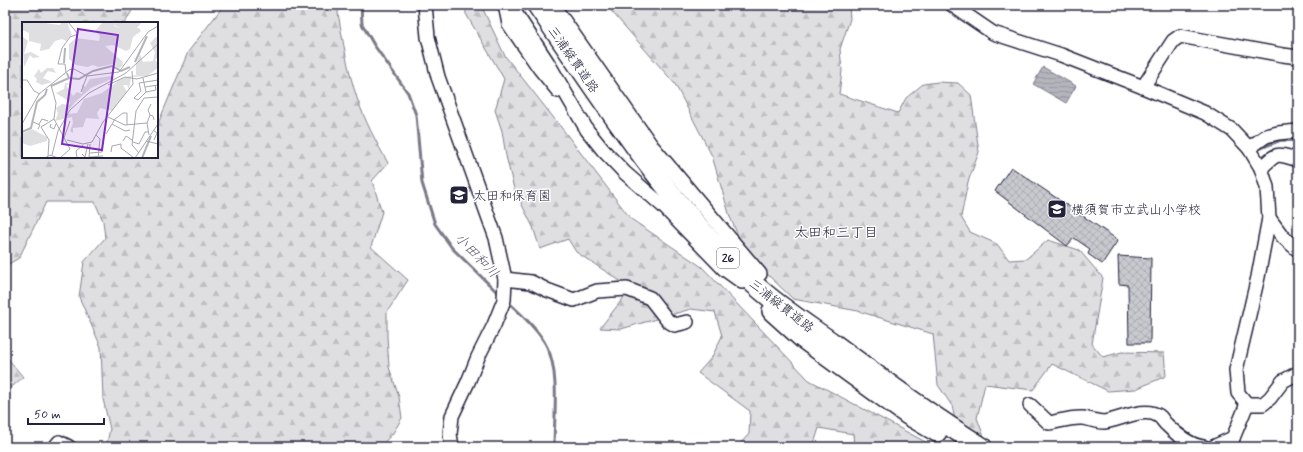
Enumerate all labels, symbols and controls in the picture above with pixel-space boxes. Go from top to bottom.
inset map [22,22,158,158]
street label: 三浦縦貫道路 [543,23,602,97]
school or university icon: 太田和保育園 [448,184,470,206]
place label: 太田和保育園 [473,188,551,205]
school or university icon: 横須賀市立武山小学校 [1046,198,1068,220]
place label: 横須賀市立武山小学校 [1071,202,1201,219]
district label: 太田和三丁目 [794,224,878,242]
water label: 小田和川 [450,229,502,282]
road number: 26 [717,248,739,268]
street label: 三浦縦貫道路 [745,275,817,337]
scale bar [28,400,104,426]
text: 50 m [34,407,61,423]

